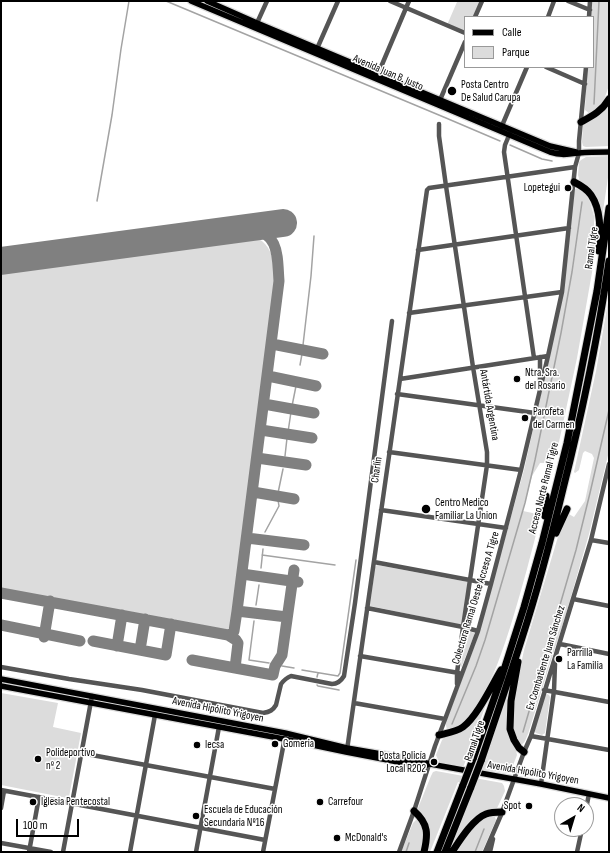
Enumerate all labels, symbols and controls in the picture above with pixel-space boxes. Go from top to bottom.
legend [464,16,594,68]
text: Calle [502,25,522,40]
text: Parque [502,45,530,60]
street label: Avenida Juan B. Justo [351,52,425,94]
place label: Posta Centro De Salud Carupa [461,78,520,104]
marker: Posta Centro De Salud Carupa [446,85,458,97]
place label: Lopetegui [524,181,560,195]
marker: Lopetegui [563,183,573,193]
street label: Ramal Tigre [583,226,601,270]
place label: Ntra. Sra. del Rosario [525,366,565,392]
street label: Antártida Argentina [476,368,502,442]
marker: Ntra. Sra. del Rosario [512,374,522,384]
place label: Parofeta del Carmen [533,405,575,431]
marker: Parofeta del Carmen [520,413,530,423]
street label: Acceso Norte Ramal Tigre [526,441,562,535]
street label: Charlín [369,456,385,484]
place label: Centro Medico Familiar La Union [435,496,497,522]
marker: Centro Medico Familiar La Union [420,503,432,515]
street label: Colectora Ramal Oeste Acceso A Tigre [450,530,502,666]
street label: Ex Combatiente Juan Sánchez [524,604,568,712]
place label: Parrilla La Familia [567,646,603,672]
marker: Parrilla La Familia [554,654,564,664]
street label: Avenida Hipólito Yrigoyen [171,695,265,725]
street label: Ramal Tigre [462,719,488,763]
place label: Gomeria [283,737,314,751]
place label: Iecsa [205,738,224,752]
marker: Gomeria [270,739,280,749]
marker: Iecsa [192,740,202,750]
place label: Polideportivo nº 2 [46,746,95,772]
place label: Posta Policía Local R202 [379,749,426,775]
marker: Polideportivo nº 2 [33,754,43,764]
marker: Posta Policía Local R202 [429,757,439,767]
street label: Avenida Hipólito Yrigoyen [486,758,580,788]
place label: Iglesia Pentecostal [41,795,110,809]
place label: Carrefour [328,795,363,809]
marker: Iglesia Pentecostal [28,797,38,807]
marker: Carrefour [315,797,325,807]
north arrow [554,797,594,837]
place label: Spot [504,799,521,813]
marker: Spot [524,801,534,811]
text: N [575,801,587,815]
place label: Escuela de Educación Secundaria Nº16 [204,803,283,829]
scale bar [18,811,81,837]
marker: Escuela de Educación Secundaria Nº16 [191,811,201,821]
text: 100 m [23,818,48,833]
place label: McDonald's [345,831,387,845]
marker: McDonald's [332,833,342,843]

